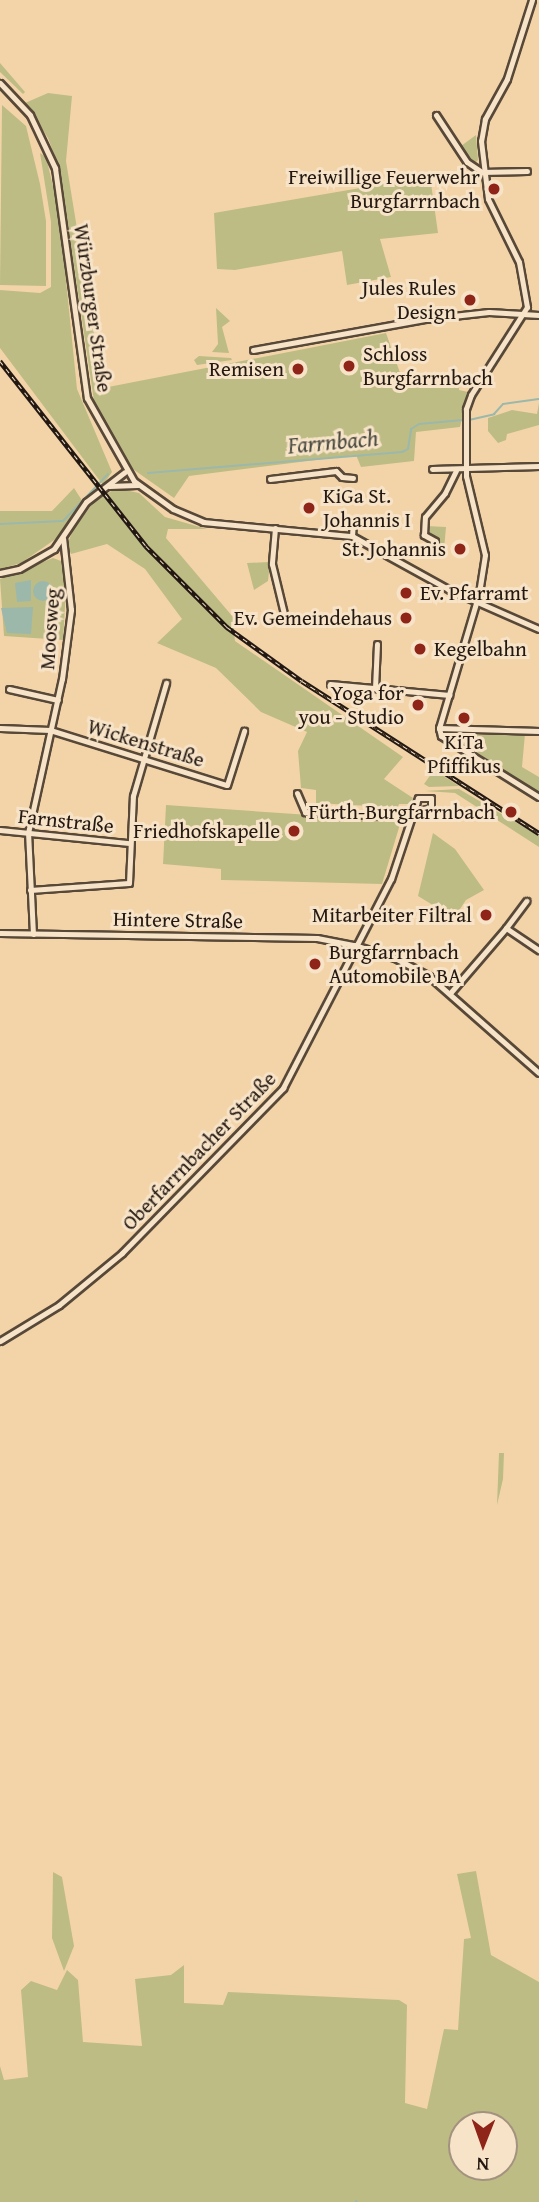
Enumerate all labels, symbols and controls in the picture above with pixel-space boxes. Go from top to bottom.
place label: Freiwillige Feuerwehr Burgfarrnbach [288,164,480,214]
marker: Freiwillige Feuerwehr Burgfarrnbach [486,181,502,197]
street label: Würzburger Straße [69,222,117,394]
place label: Jules Rules Design [362,275,456,325]
marker: Jules Rules Design [462,292,478,308]
place label: Schloss Burgfarrnbach [363,341,493,391]
place label: Remisen [209,356,284,382]
marker: Schloss Burgfarrnbach [341,358,357,374]
marker: Remisen [290,361,306,377]
water label: Farrnbach [287,424,379,460]
place label: KiGa St. Johannis I [323,483,411,533]
marker: KiGa St. Johannis I [301,500,317,516]
place label: St. Johannis [342,536,446,562]
marker: St. Johannis [452,541,468,557]
place label: Ev. Pfarramt [420,580,528,606]
marker: Ev. Pfarramt [398,585,414,601]
street label: Moosweg [35,587,65,671]
place label: Ev. Gemeindehaus [234,605,392,631]
marker: Ev. Gemeindehaus [398,610,414,626]
place label: Kegelbahn [434,636,527,662]
marker: Kegelbahn [412,641,428,657]
place label: Yoga for you - Studio [299,680,404,730]
marker: Yoga for you - Studio [410,697,426,713]
marker: KiTa Pfiffikus [456,710,472,726]
street label: Wickenstraße [84,713,208,773]
place label: KiTa Pfiffikus [427,729,501,779]
place label: Fürth-Burgfarrnbach [309,799,495,825]
marker: Fürth-Burgfarrnbach [501,802,521,822]
street label: Farnstraße [17,803,115,839]
place label: Friedhofskapelle [133,818,280,844]
marker: Friedhofskapelle [286,823,302,839]
place label: Mitarbeiter Filtral [312,902,472,928]
street label: Hintere Straße [113,906,243,934]
marker: Mitarbeiter Filtral [478,907,494,923]
place label: Burgfarrnbach Automobile BA [329,939,461,989]
marker: Burgfarrnbach Automobile BA [307,956,323,972]
street label: Oberfarrnbacher Straße [117,1066,281,1236]
north arrow [448,2111,518,2181]
text: N [476,2151,489,2179]

